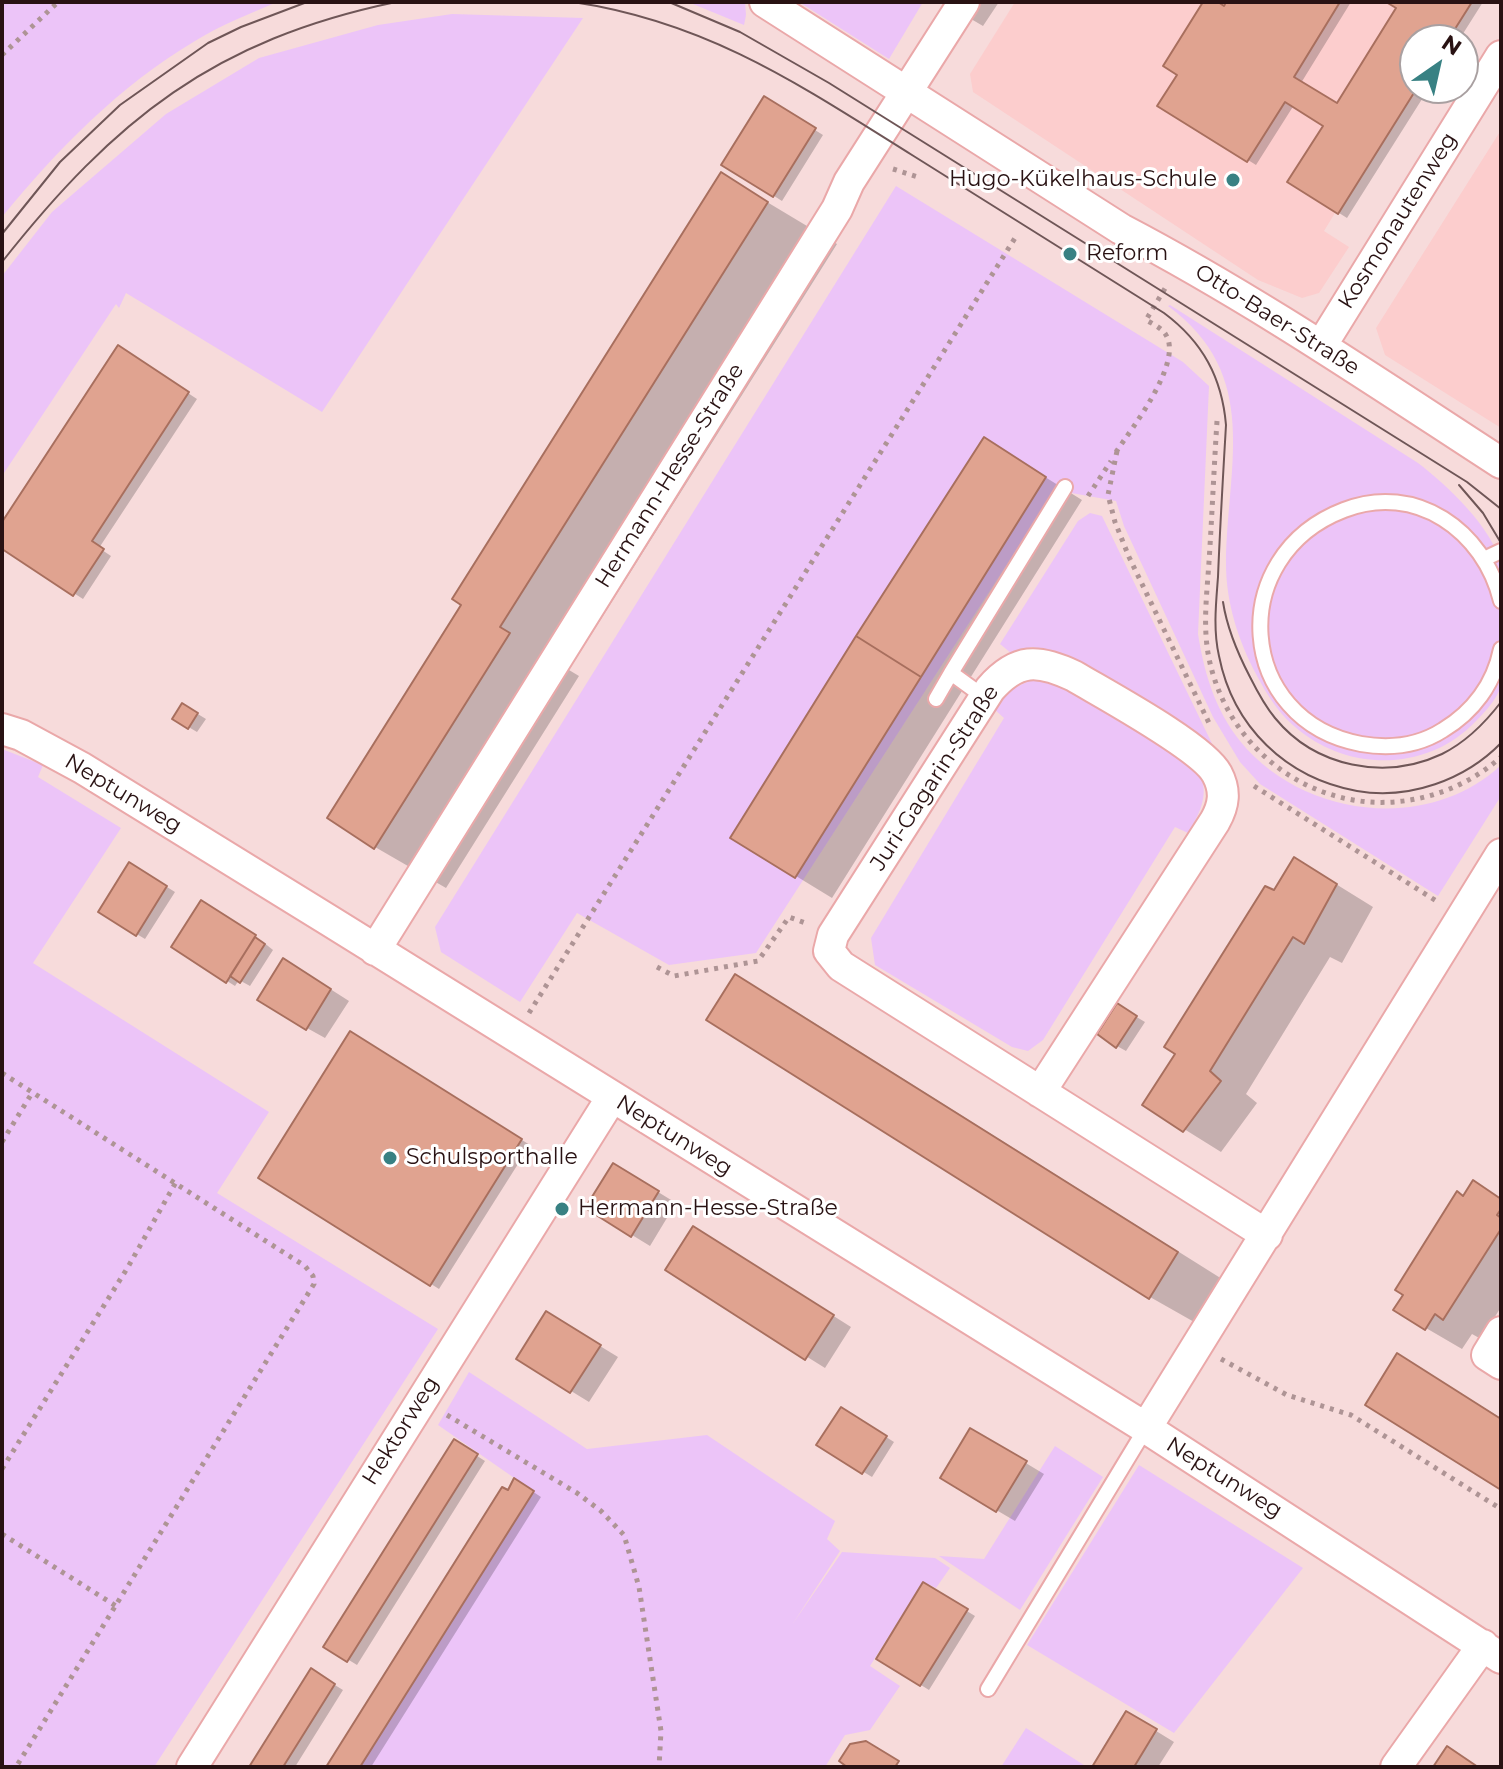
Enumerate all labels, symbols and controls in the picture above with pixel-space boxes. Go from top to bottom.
north arrow [1399,24,1479,104]
text: N [1437,29,1467,62]
street label: Kosmonautenweg [1333,128,1463,314]
place label: Hugo-Kükelhaus-Schule [949,167,1217,193]
marker: Hugo-Kükelhaus-Schule [1224,171,1242,189]
place label: Reform [1086,241,1168,267]
marker: Reform [1061,245,1079,263]
street label: Otto-Baer-Straße [1190,259,1364,381]
street label: Hermann-Hesse-Straße [590,359,750,593]
street label: Juri-Gagarin-Straße [865,680,1005,876]
street label: Neptunweg [60,749,186,839]
street label: Neptunweg [611,1090,737,1182]
place label: Schulsporthalle [406,1145,578,1171]
marker: Schulsporthalle [381,1149,399,1167]
place label: Hermann-Hesse-Straße [578,1196,838,1222]
marker: Hermann-Hesse-Straße [553,1200,571,1218]
street label: Hektorweg [357,1372,445,1490]
street label: Neptunweg [1161,1432,1287,1524]

